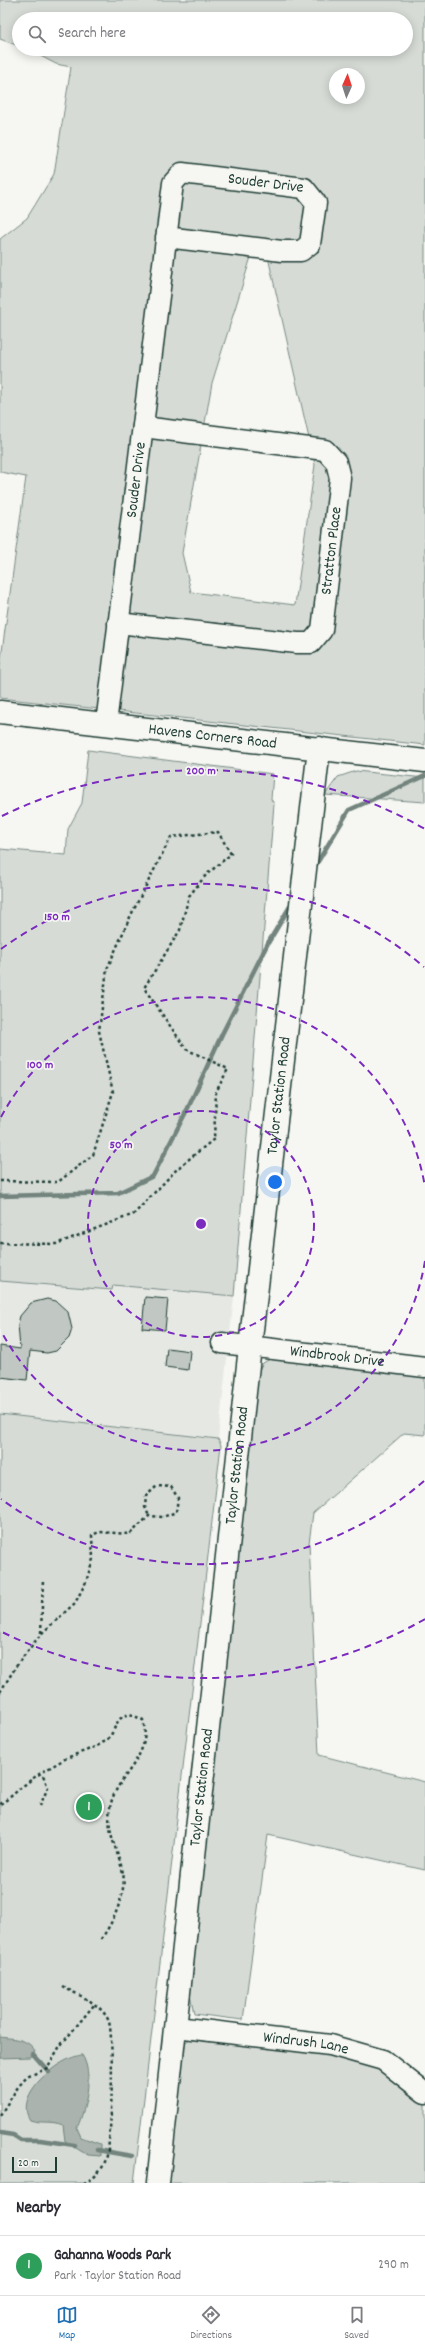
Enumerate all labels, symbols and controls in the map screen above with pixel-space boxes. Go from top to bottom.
search box [12,12,413,56]
icon: search [26,23,48,45]
text: Search here [58,23,126,45]
north arrow [329,68,365,104]
street label: Souder Drive [227,167,305,199]
street label: Souder Drive [120,441,152,519]
street label: Stratton Place [315,505,348,596]
street label: Havens Corners Road [147,718,278,755]
text: 200 m [186,763,216,780]
text: 150 m [44,909,70,926]
street label: Taylor Station Road [261,1036,297,1156]
text: 100 m [27,1057,53,1074]
text: 50 m [109,1137,133,1154]
your location [265,1172,285,1192]
centre of rings [194,1217,208,1231]
street label: Windbrook Drive [289,1340,386,1374]
street label: Taylor Station Road [219,1405,255,1525]
street label: Taylor Station Road [184,1727,219,1848]
pin: 1 [76,1792,102,1822]
street label: Windrush Lane [262,2026,351,2061]
scale bar [12,2155,57,2174]
text: 20 m [18,2156,39,2172]
text: Nearby [16,2197,60,2221]
text: Gahanna Woods Park [54,2245,171,2267]
text: 1 [28,2256,30,2275]
text: 290 m [378,2256,409,2275]
text: Park · Taylor Station Road [54,2267,181,2286]
tab: Map [56,2304,78,2344]
tab: Directions [190,2304,232,2344]
tab: Saved [344,2304,369,2344]

